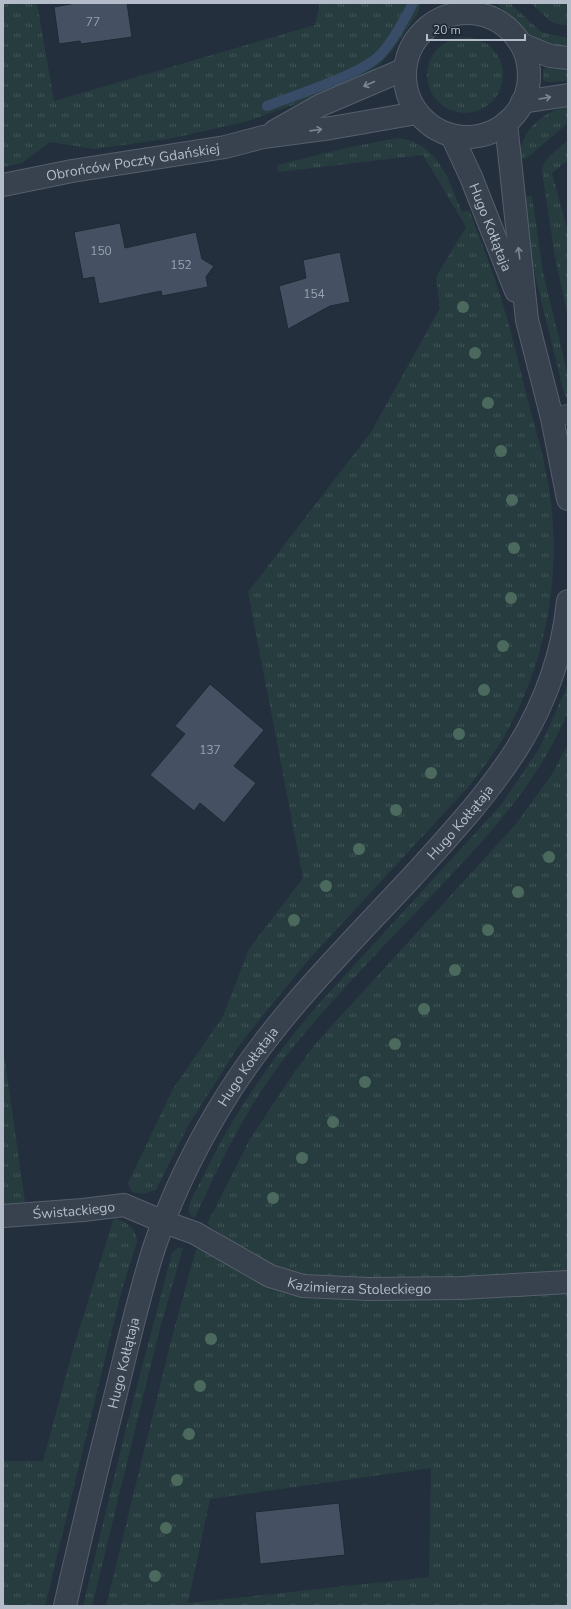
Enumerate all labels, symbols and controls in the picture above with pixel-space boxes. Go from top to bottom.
house number: 77 [86,14,100,30]
scale bar [427,16,525,42]
text: 20 m [433,22,461,38]
one-way arrow [364,81,376,89]
one-way arrow [538,94,551,102]
one-way arrow [309,126,322,134]
street label: Obrońców Poczty Gdańskiej [45,139,221,186]
street label: Hugo Kołłątaja [464,180,516,274]
house number: 150 [90,243,112,259]
one-way arrow [516,247,523,260]
house number: 152 [170,257,192,273]
house number: 154 [303,286,325,302]
house number: 137 [199,742,221,758]
street label: Hugo Kołłątaja [423,781,498,864]
street label: Hugo Kołłątaja [214,1023,283,1110]
street label: Świstackiego [32,1197,116,1224]
street label: Kazimierza Stoleckiego [285,1273,431,1299]
street label: Hugo Kołłątaja [103,1315,144,1411]

